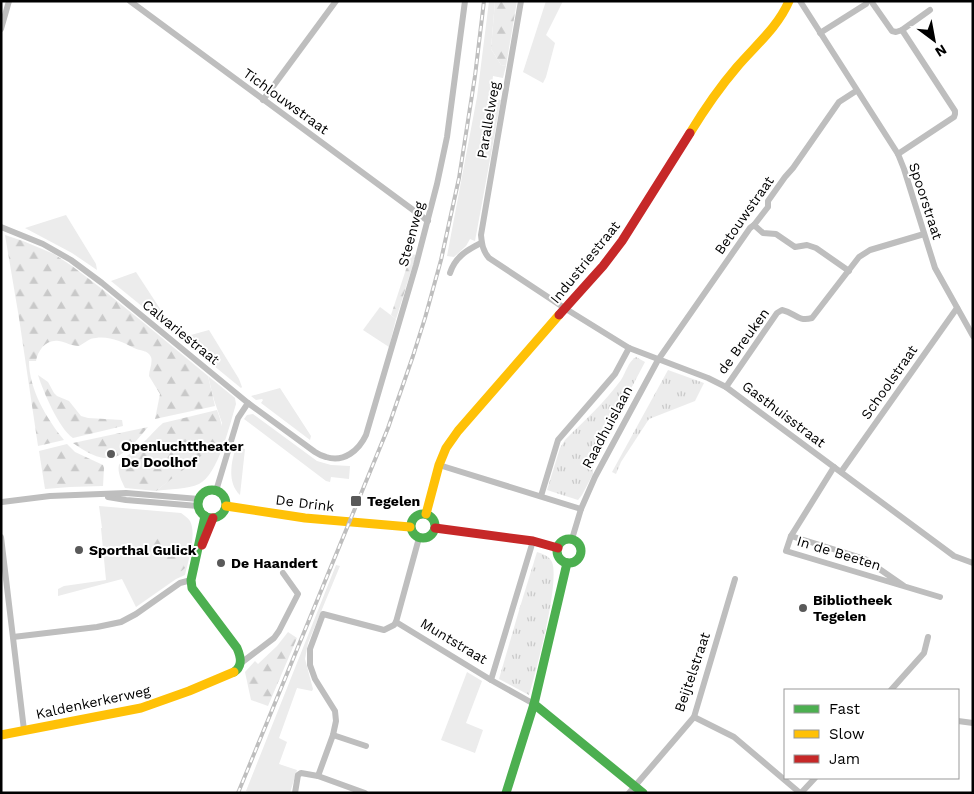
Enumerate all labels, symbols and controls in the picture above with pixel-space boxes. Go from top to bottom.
north arrow [909,15,959,65]
text: N [932,41,950,61]
street label: Tichlouwstraat [240,65,332,137]
street label: Parallelweg [473,80,503,160]
street label: Spoorstraat [906,160,946,242]
street label: Betouwstraat [711,173,777,257]
street label: Steenweg [395,199,427,268]
street label: Industriestraat [547,218,623,306]
street label: Calvariestraat [139,296,223,368]
street label: de Breuken [714,305,772,377]
street label: Schoolstraat [858,342,921,422]
street label: Gasthuisstraat [739,378,829,451]
street label: Raadhuislaan [579,383,635,471]
place label: Openluchttheater De Doolhof [121,438,243,470]
marker: Openluchttheater De Doolhof [105,448,117,460]
street label: De Drink [275,491,335,515]
place label: Tegelen [367,493,420,509]
marker: Tegelen [349,494,363,508]
street label: In de Beeten [795,533,883,573]
place label: Sporthal Gulick [89,542,197,558]
marker: Sporthal Gulick [73,544,85,556]
place label: De Haandert [231,555,318,571]
marker: De Haandert [215,557,227,569]
place label: Bibliotheek Tegelen [813,592,893,624]
marker: Bibliotheek Tegelen [797,602,809,614]
street label: Muntstraat [418,615,490,667]
street label: Beijtelstraat [671,630,713,714]
street label: Kaldenkerkerweg [34,682,152,722]
legend [784,689,959,779]
text: Fast [829,700,861,718]
text: Slow [829,725,865,743]
text: Jam [829,750,860,768]

